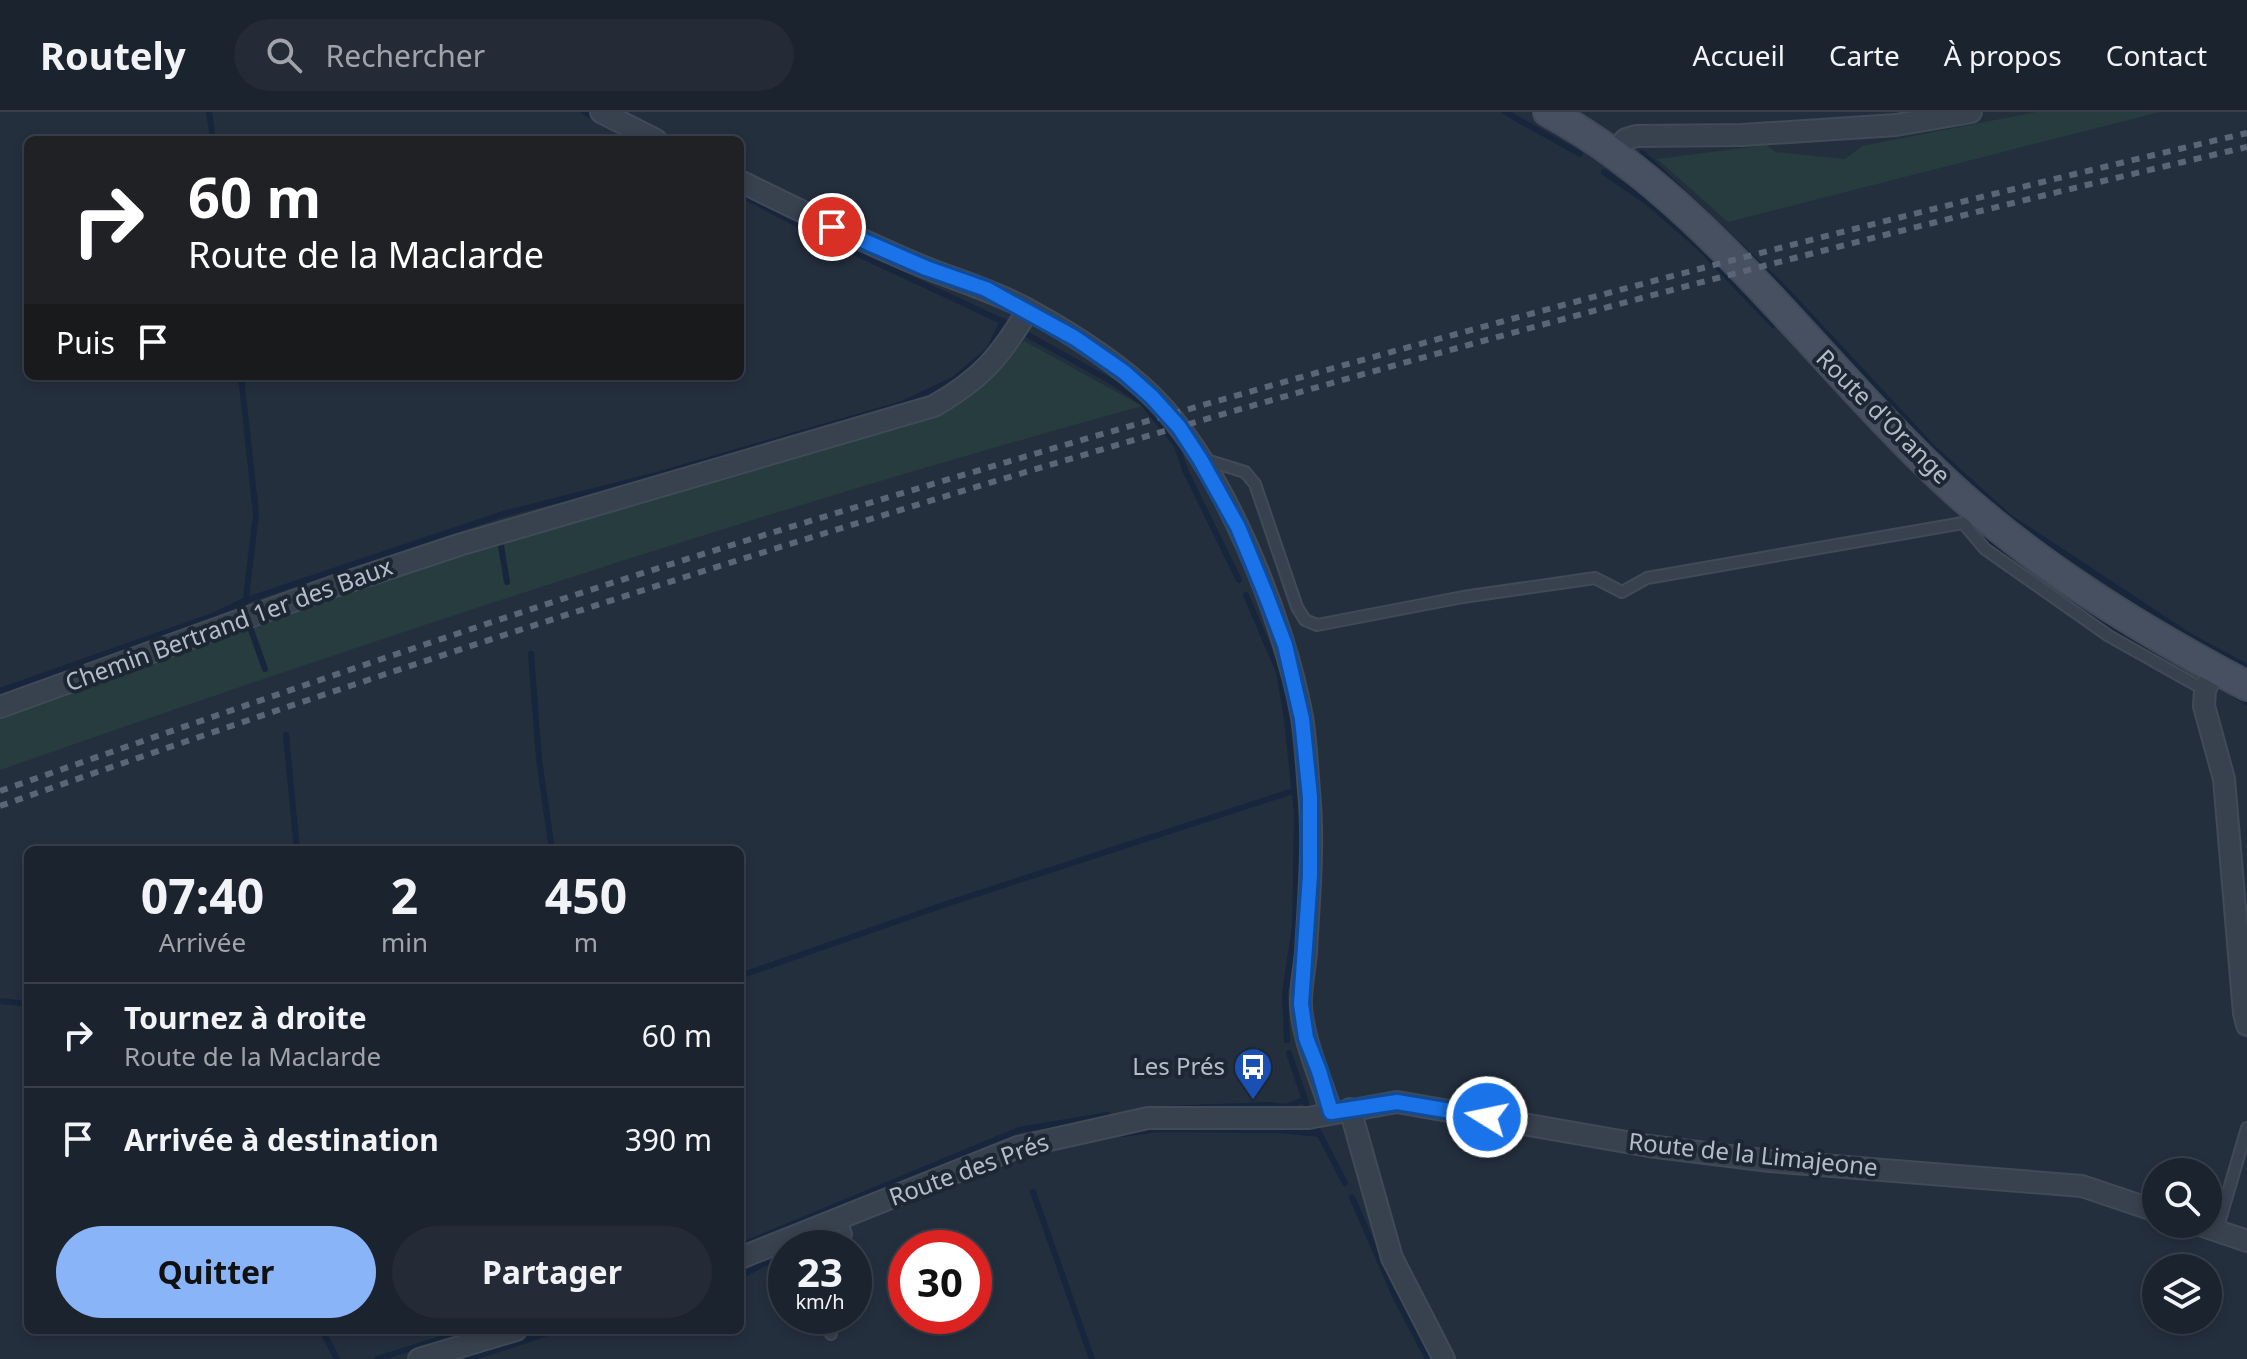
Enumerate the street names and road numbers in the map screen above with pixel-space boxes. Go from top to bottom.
street label: Route d'Orange [1810,341,1959,490]
street label: Chemin Bertrand 1er des Baux [60,549,397,698]
street label: Route des Prés [884,1124,1053,1213]
street label: Route de la Limajeone [1627,1124,1879,1183]

